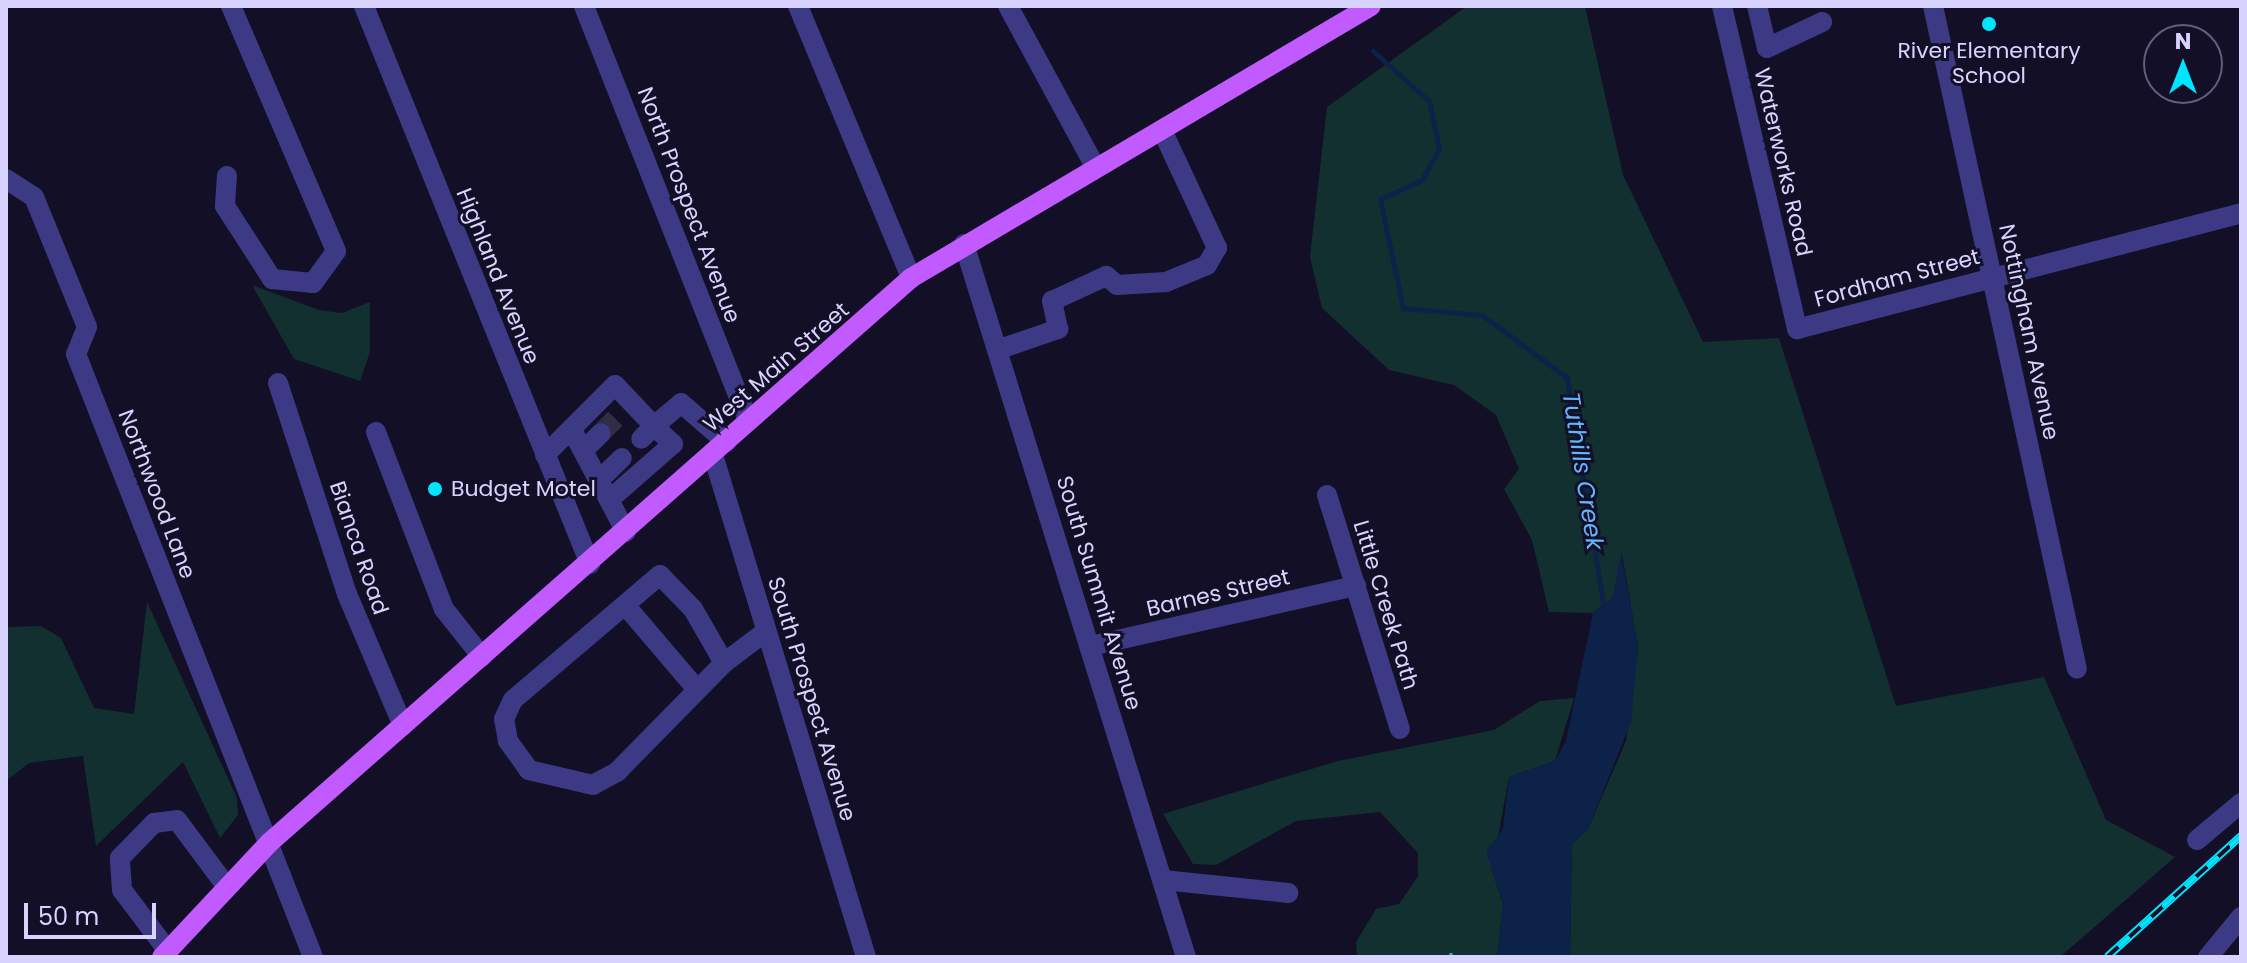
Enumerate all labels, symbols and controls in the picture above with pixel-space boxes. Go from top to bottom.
marker: River Elementary School [1980,15,1998,33]
north arrow [2143,24,2223,104]
text: N [2175,26,2191,57]
place label: River Elementary School [1897,37,2081,88]
street label: Waterworks Road [1748,65,1818,259]
street label: North Prospect Avenue [632,83,746,327]
street label: Highland Avenue [451,184,545,368]
street label: Nottingham Avenue [1993,222,2065,442]
street label: Fordham Street [1811,243,1983,313]
street label: West Main Street [698,297,854,437]
water label: Tuthills Creek [1556,390,1610,552]
street label: Northwood Lane [113,406,201,582]
street label: South Summit Avenue [1051,473,1147,713]
place label: Budget Motel [451,476,596,502]
street label: Bianca Road [324,478,394,618]
marker: Budget Motel [426,480,444,498]
street label: Little Creek Path [1348,517,1424,693]
street label: Barnes Street [1144,564,1292,622]
street label: South Prospect Avenue [762,574,862,824]
scale bar [28,887,160,937]
text: 50 m [38,900,99,933]

